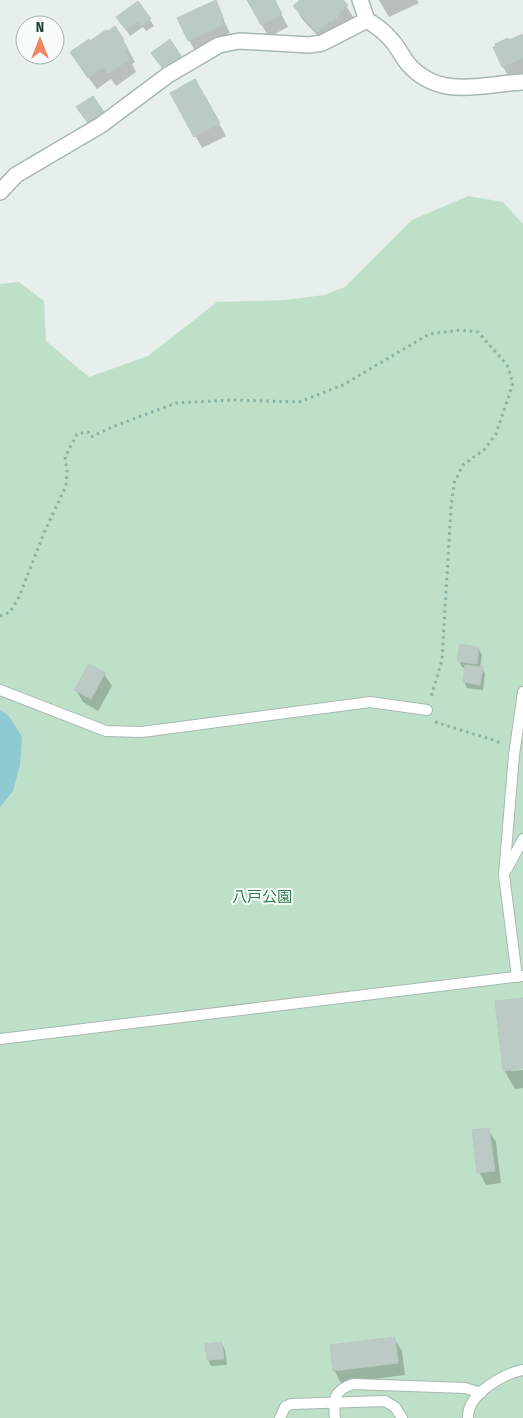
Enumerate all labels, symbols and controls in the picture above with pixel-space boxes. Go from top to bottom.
north arrow [15,15,65,65]
text: N [36,19,44,36]
park label: 八戸公園 [232,888,292,906]

